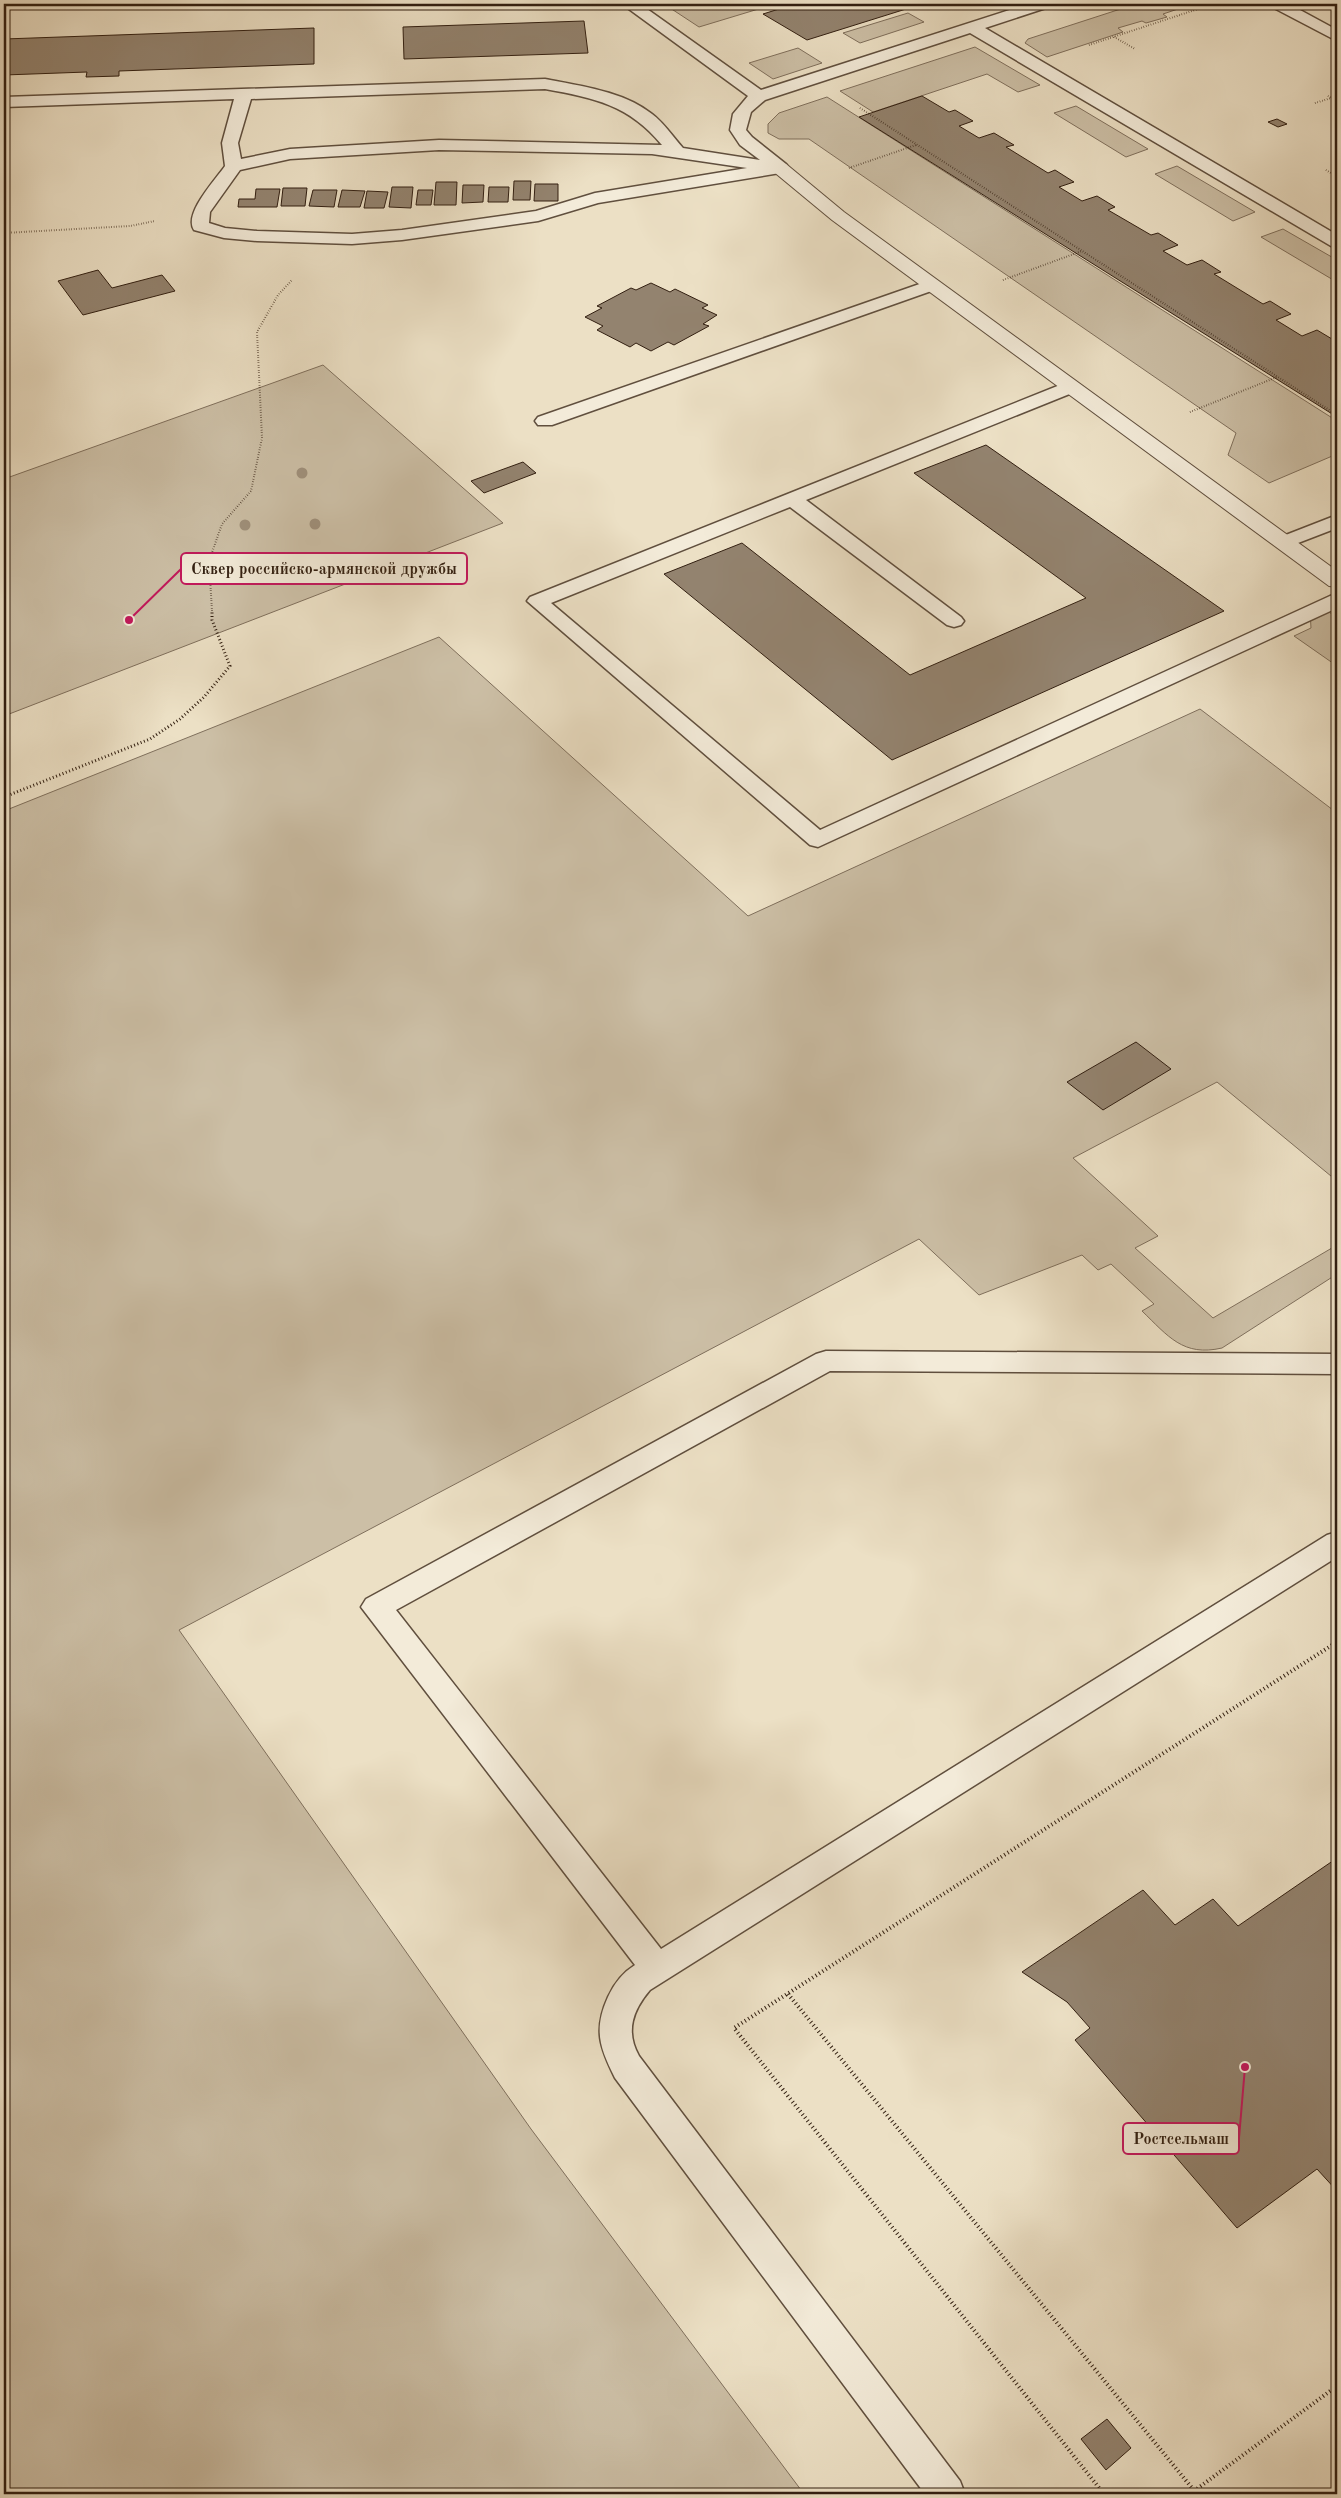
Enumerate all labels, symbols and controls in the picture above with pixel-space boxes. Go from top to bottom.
callout: Сквер российско-армянской дружбы [181,553,467,584]
text: Сквер российско-армянской дружбы [191,562,457,578]
callout: Ростсельмаш [1123,2123,1239,2154]
text: Ростсельмаш [1133,2132,1229,2148]

